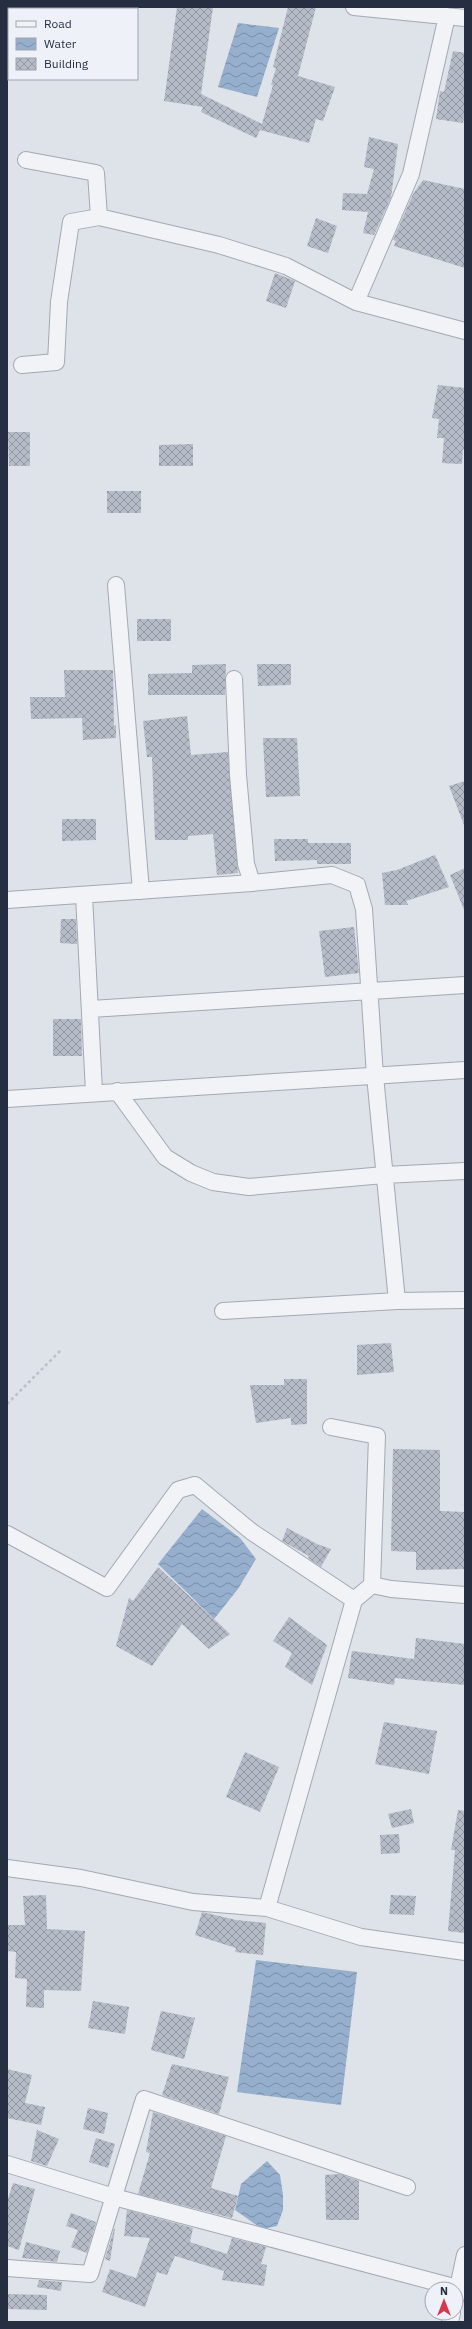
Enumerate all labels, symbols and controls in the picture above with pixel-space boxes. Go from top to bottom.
legend [8,8,138,80]
text: Road [44,16,72,31]
text: Water [44,36,77,51]
text: Building [44,56,89,71]
north arrow [424,2281,464,2321]
text: N [440,2284,448,2298]

